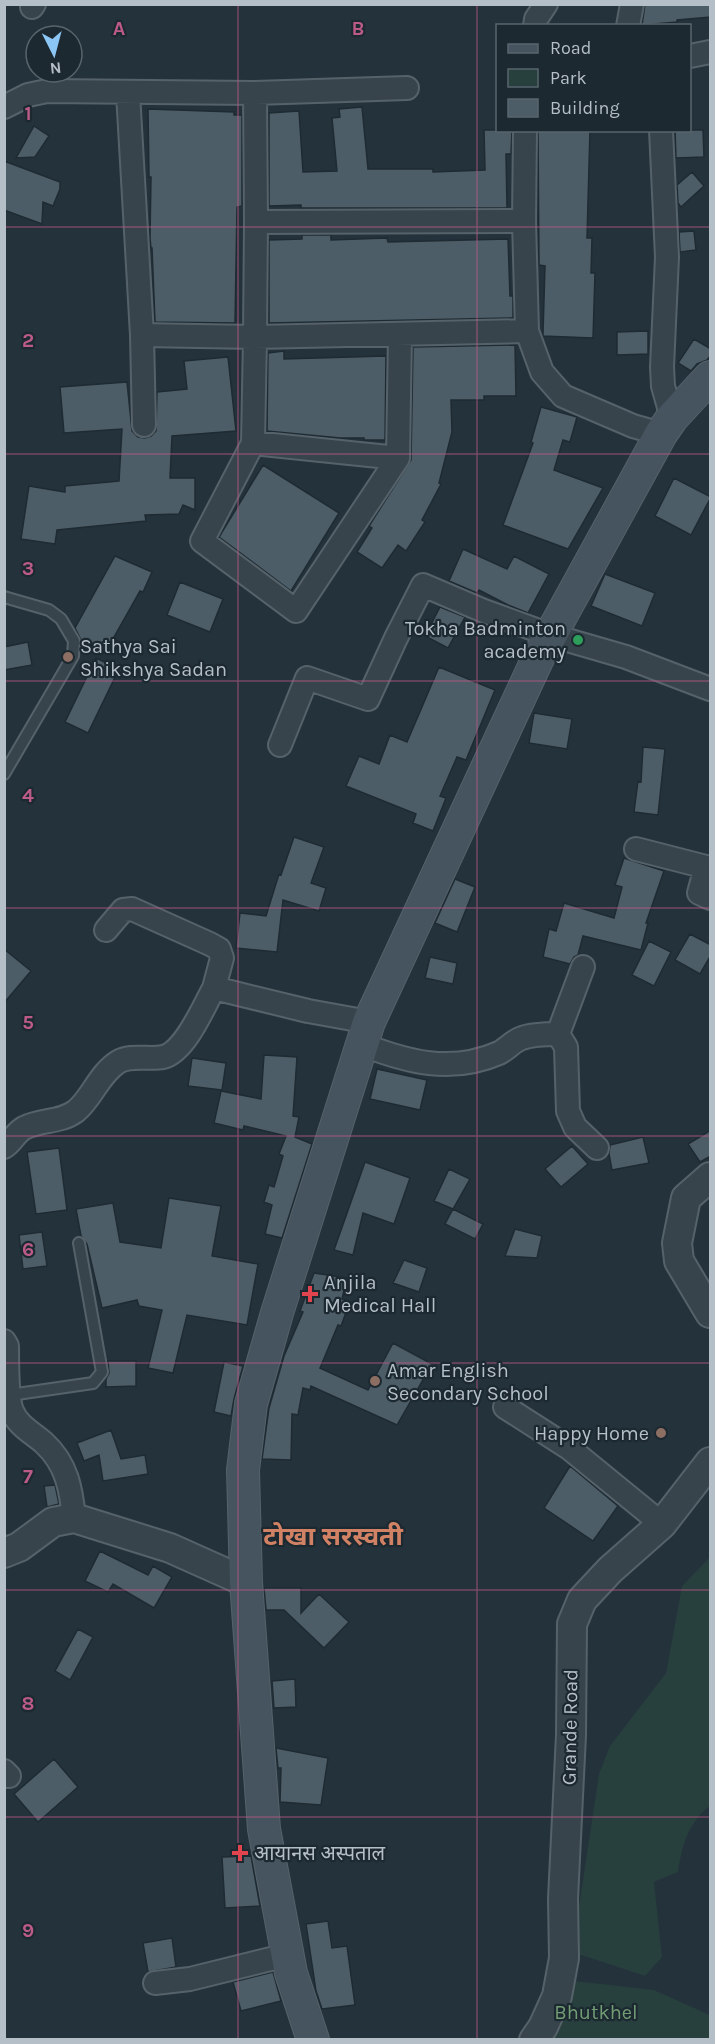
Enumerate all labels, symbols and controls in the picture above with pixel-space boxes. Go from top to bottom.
text: A [113,17,126,40]
text: B [352,17,364,40]
north arrow [24,24,84,84]
legend [496,24,691,132]
text: Road [550,37,591,59]
text: N [49,58,62,78]
text: Park [550,67,587,89]
text: Building [550,97,620,119]
text: 1 [24,102,32,125]
text: 2 [22,329,34,352]
text: 3 [22,557,34,580]
place label: Tokha Badminton academy [405,617,566,663]
marker: Tokha Badminton academy [571,633,585,647]
place label: Sathya Sai Shikshya Sadan [80,635,227,681]
marker: Sathya Sai Shikshya Sadan [61,650,75,664]
text: 4 [22,784,34,807]
text: 5 [22,1011,34,1034]
text: 6 [22,1238,34,1261]
place label: Anjila Medical Hall [324,1271,436,1317]
marker: Anjila Medical Hall [301,1285,319,1303]
place label: Amar English Secondary School [387,1359,549,1405]
marker: Amar English Secondary School [368,1374,382,1388]
place label: Happy Home [534,1422,649,1445]
marker: Happy Home [654,1426,668,1440]
text: 7 [23,1465,33,1488]
district label: टोखा सरस्वती [263,1521,404,1552]
street label: Grande Road [557,1669,583,1785]
text: 8 [22,1692,34,1715]
place label: आयानस अस्पताल [254,1842,386,1865]
marker: आयानस अस्पताल [231,1844,249,1862]
text: 9 [22,1919,34,1942]
park label: Bhutkhel [554,2001,638,2024]

